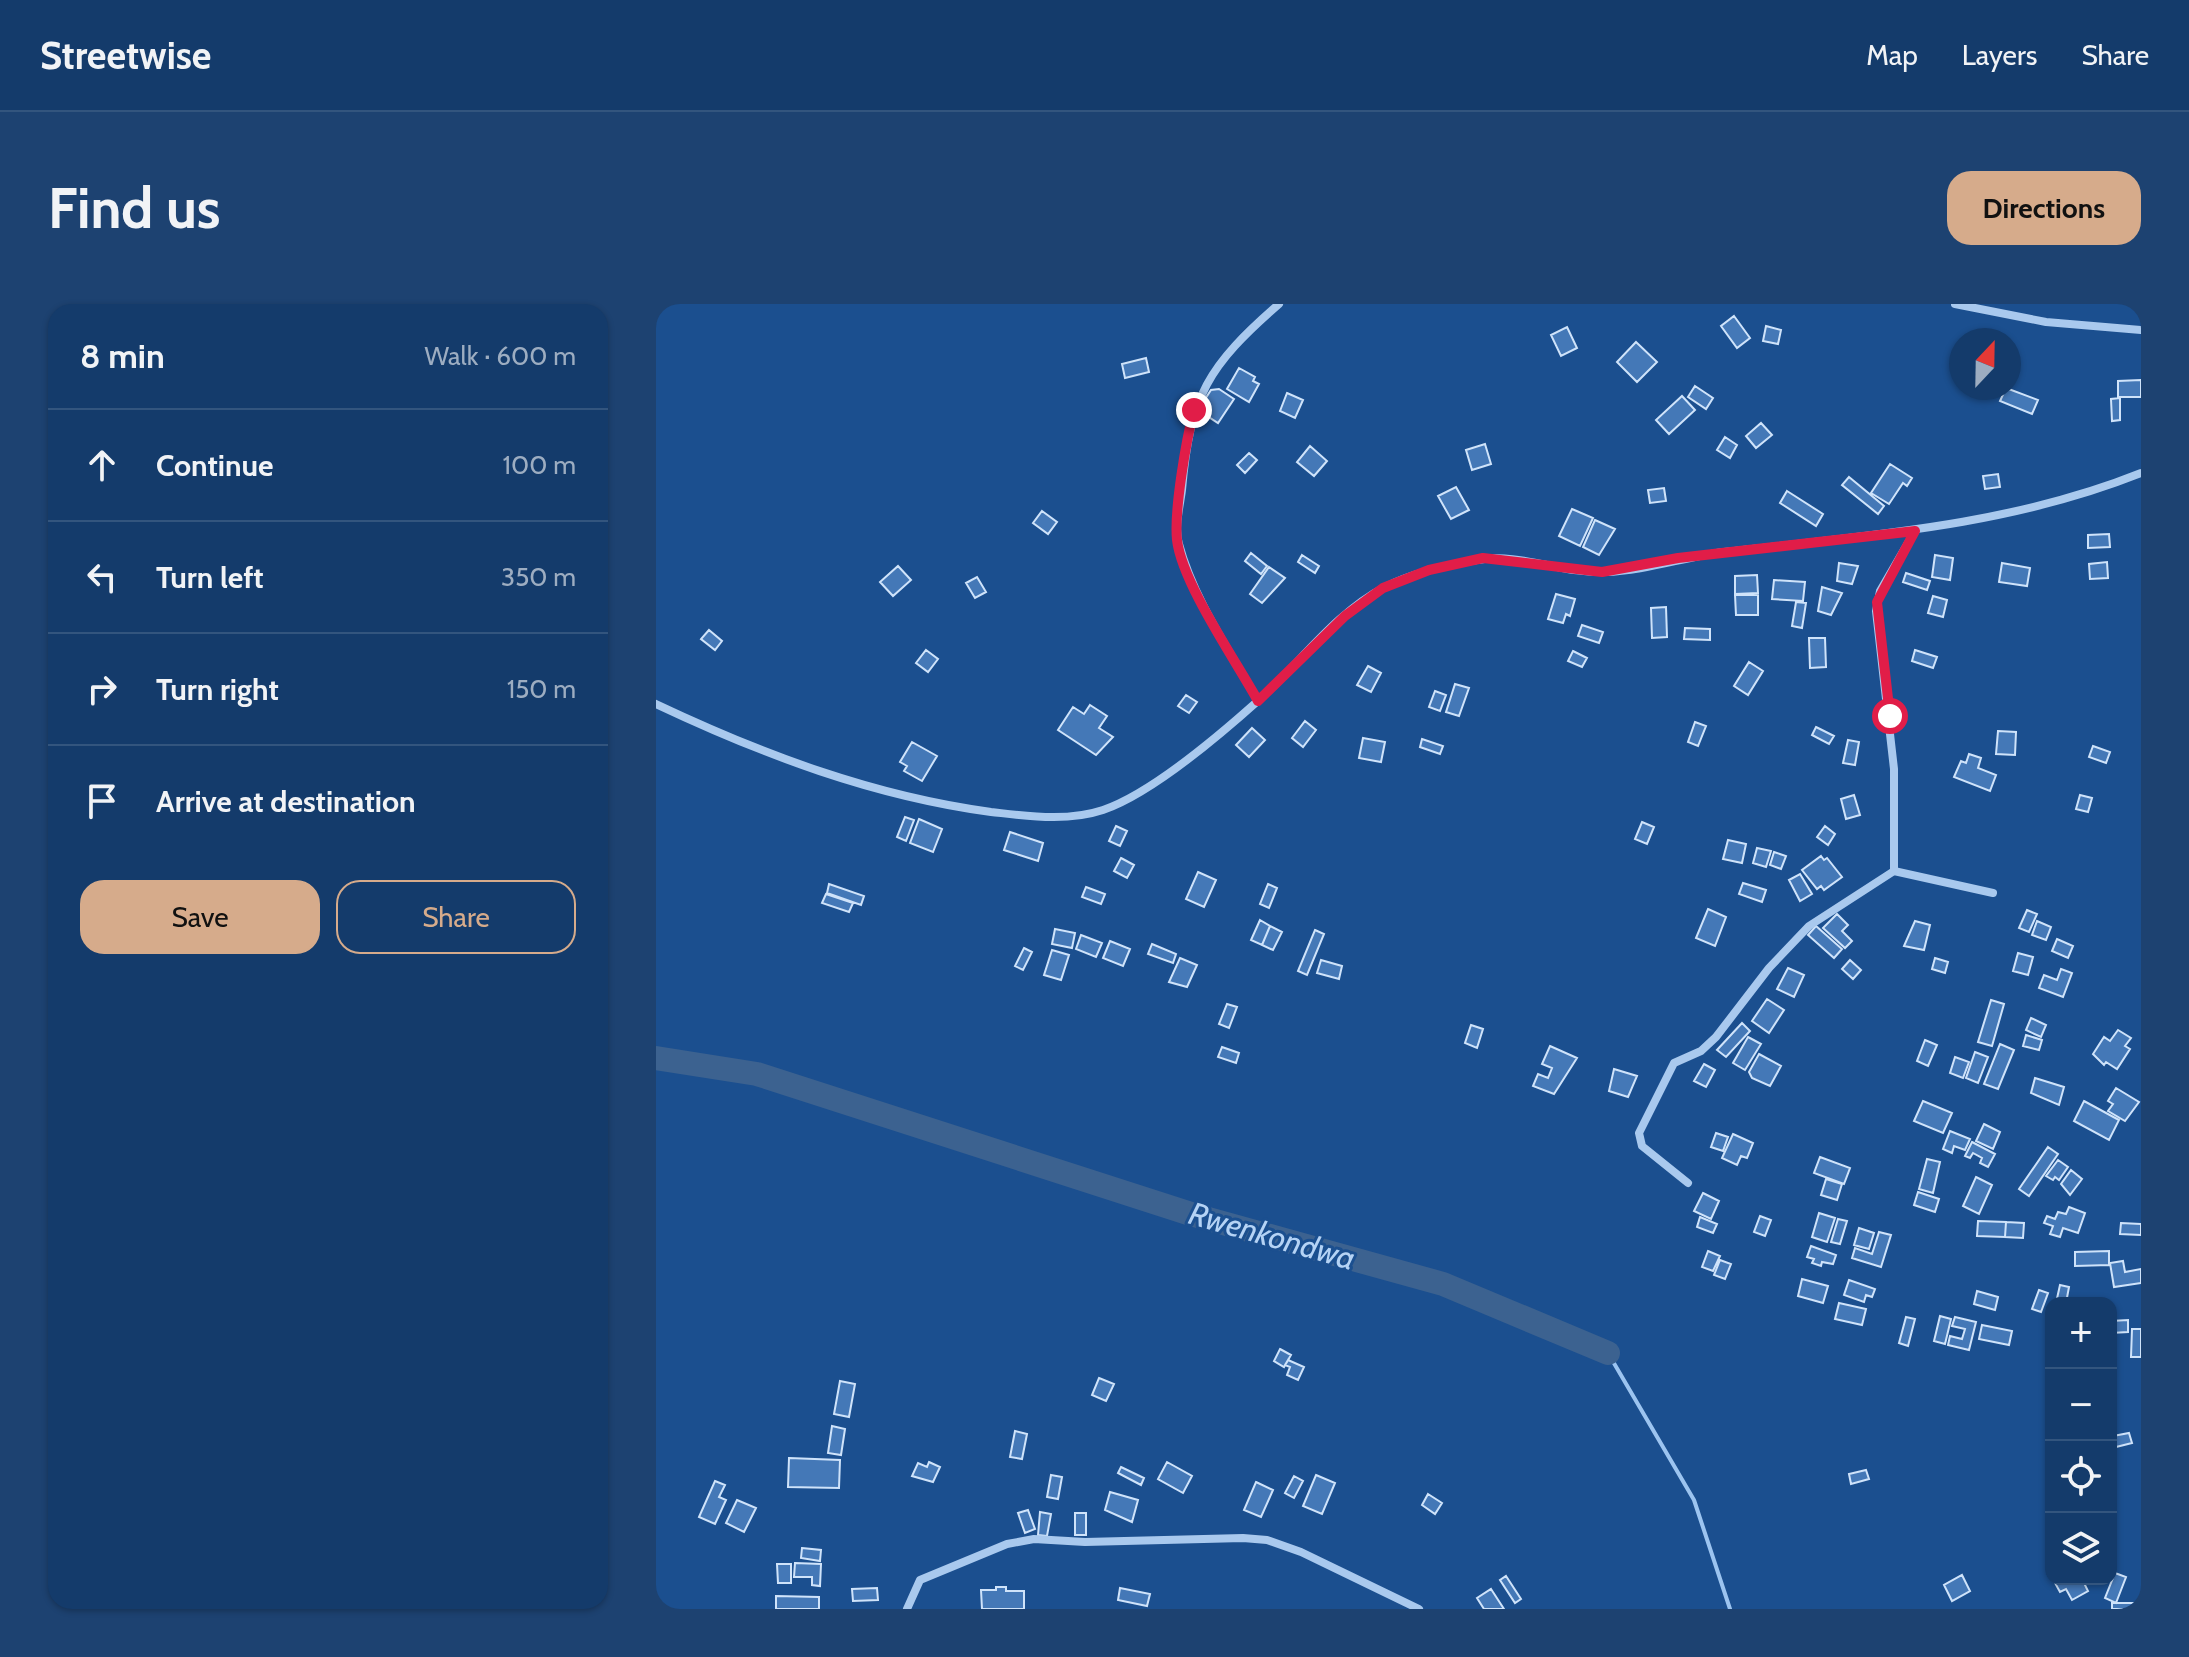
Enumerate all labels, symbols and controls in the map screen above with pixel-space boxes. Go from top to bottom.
text: Streetwise [40,32,211,79]
text: Map [1866,38,1918,72]
text: Layers [1962,38,2037,72]
text: Share [2081,38,2149,72]
button: Directions [1947,171,2141,245]
text: Find us [48,174,221,242]
north arrow [1949,328,2021,400]
text: 8 min [80,335,165,377]
text: Walk · 600 m [425,340,576,372]
route end [1176,392,1212,428]
icon: ahead [80,443,124,487]
text: Continue [156,447,273,484]
text: 100 m [503,449,576,481]
icon: left [80,555,124,599]
text: Turn left [156,559,264,596]
text: 350 m [501,561,576,593]
icon: right [80,667,124,711]
text: Turn right [156,671,279,708]
text: 150 m [507,673,576,705]
route start [1872,698,1908,734]
icon: arrive [80,779,124,823]
text: Arrive at destination [156,783,416,820]
button: Save [80,880,320,954]
button: Share [336,880,576,954]
water label: Rwenkondwa [1184,1193,1360,1278]
map controls [2045,1297,2117,1585]
button: + [2045,1297,2117,1369]
button: − [2045,1369,2117,1441]
button: locate [2045,1441,2117,1513]
button: layers [2045,1513,2117,1585]

